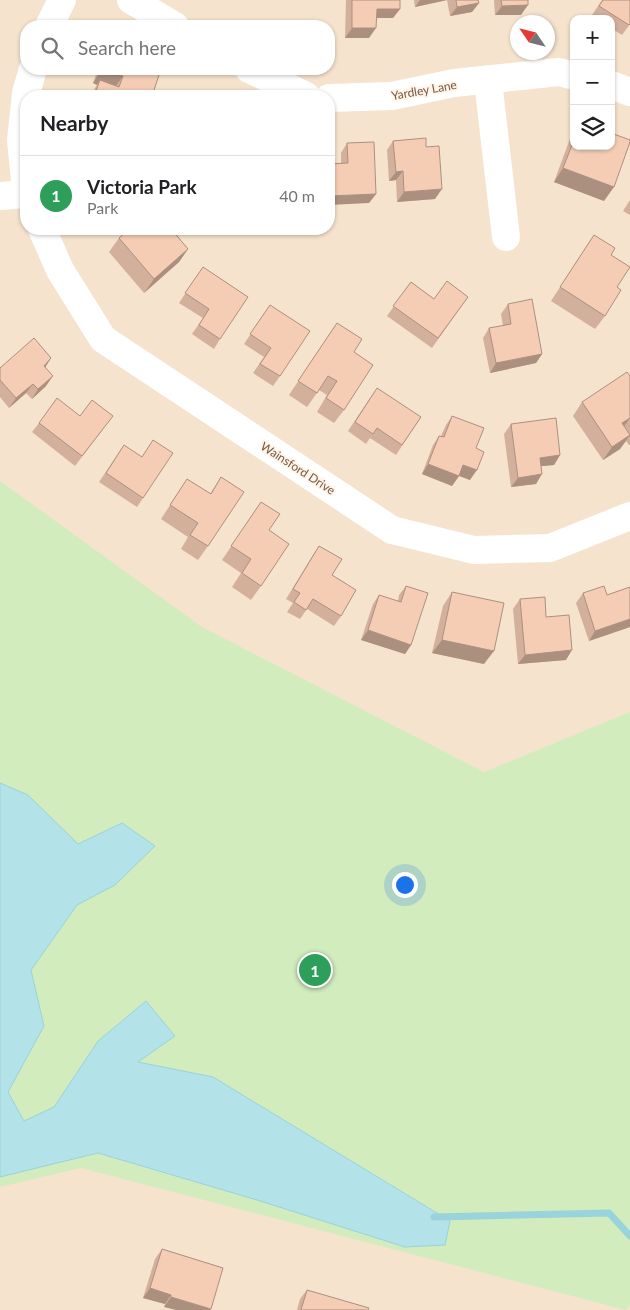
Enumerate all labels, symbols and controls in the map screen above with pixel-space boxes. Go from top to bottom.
north arrow [510,15,555,60]
map controls [570,15,615,150]
button: + [570,15,615,60]
search box [20,20,335,75]
icon: search [38,34,66,62]
text: Search here [78,36,176,59]
button: − [570,60,615,105]
street label: Yardley Lane [390,77,458,103]
button: layers [570,105,615,150]
text: Nearby [40,110,108,135]
text: Victoria Park [87,175,197,198]
text: 1 [51,186,61,205]
text: 40 m [279,186,315,205]
text: Park [87,198,118,217]
street label: Wainsford Drive [258,438,338,498]
your location [392,872,418,898]
pin: 1 [299,951,331,989]

